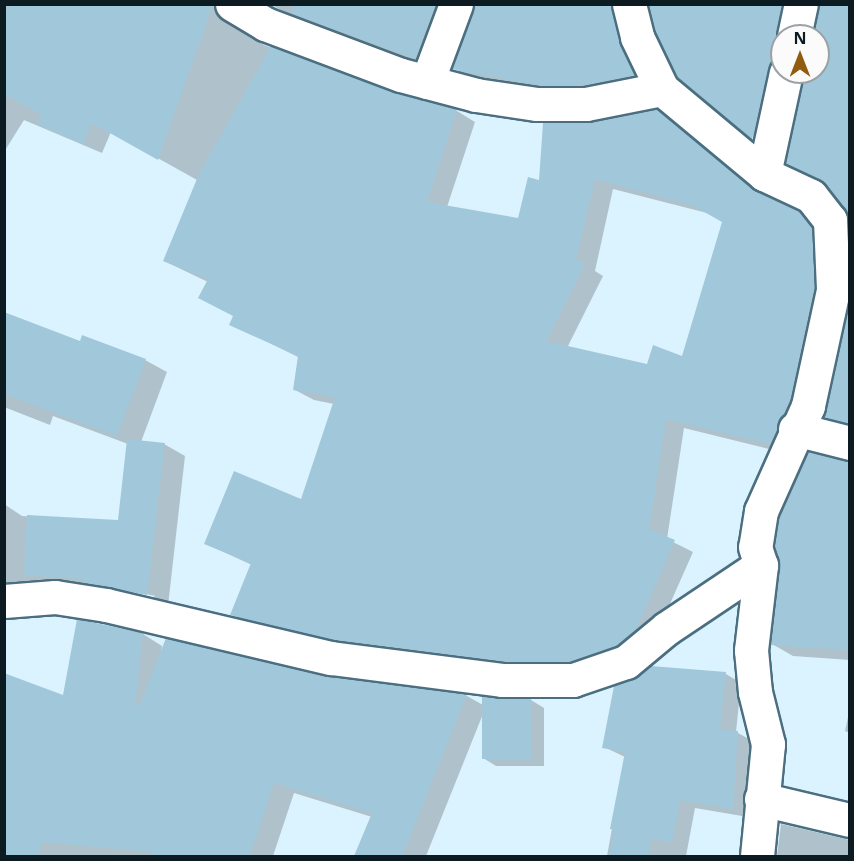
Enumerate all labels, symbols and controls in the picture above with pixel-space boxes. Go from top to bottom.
north arrow [770,24,830,84]
text: N [793,27,807,49]

